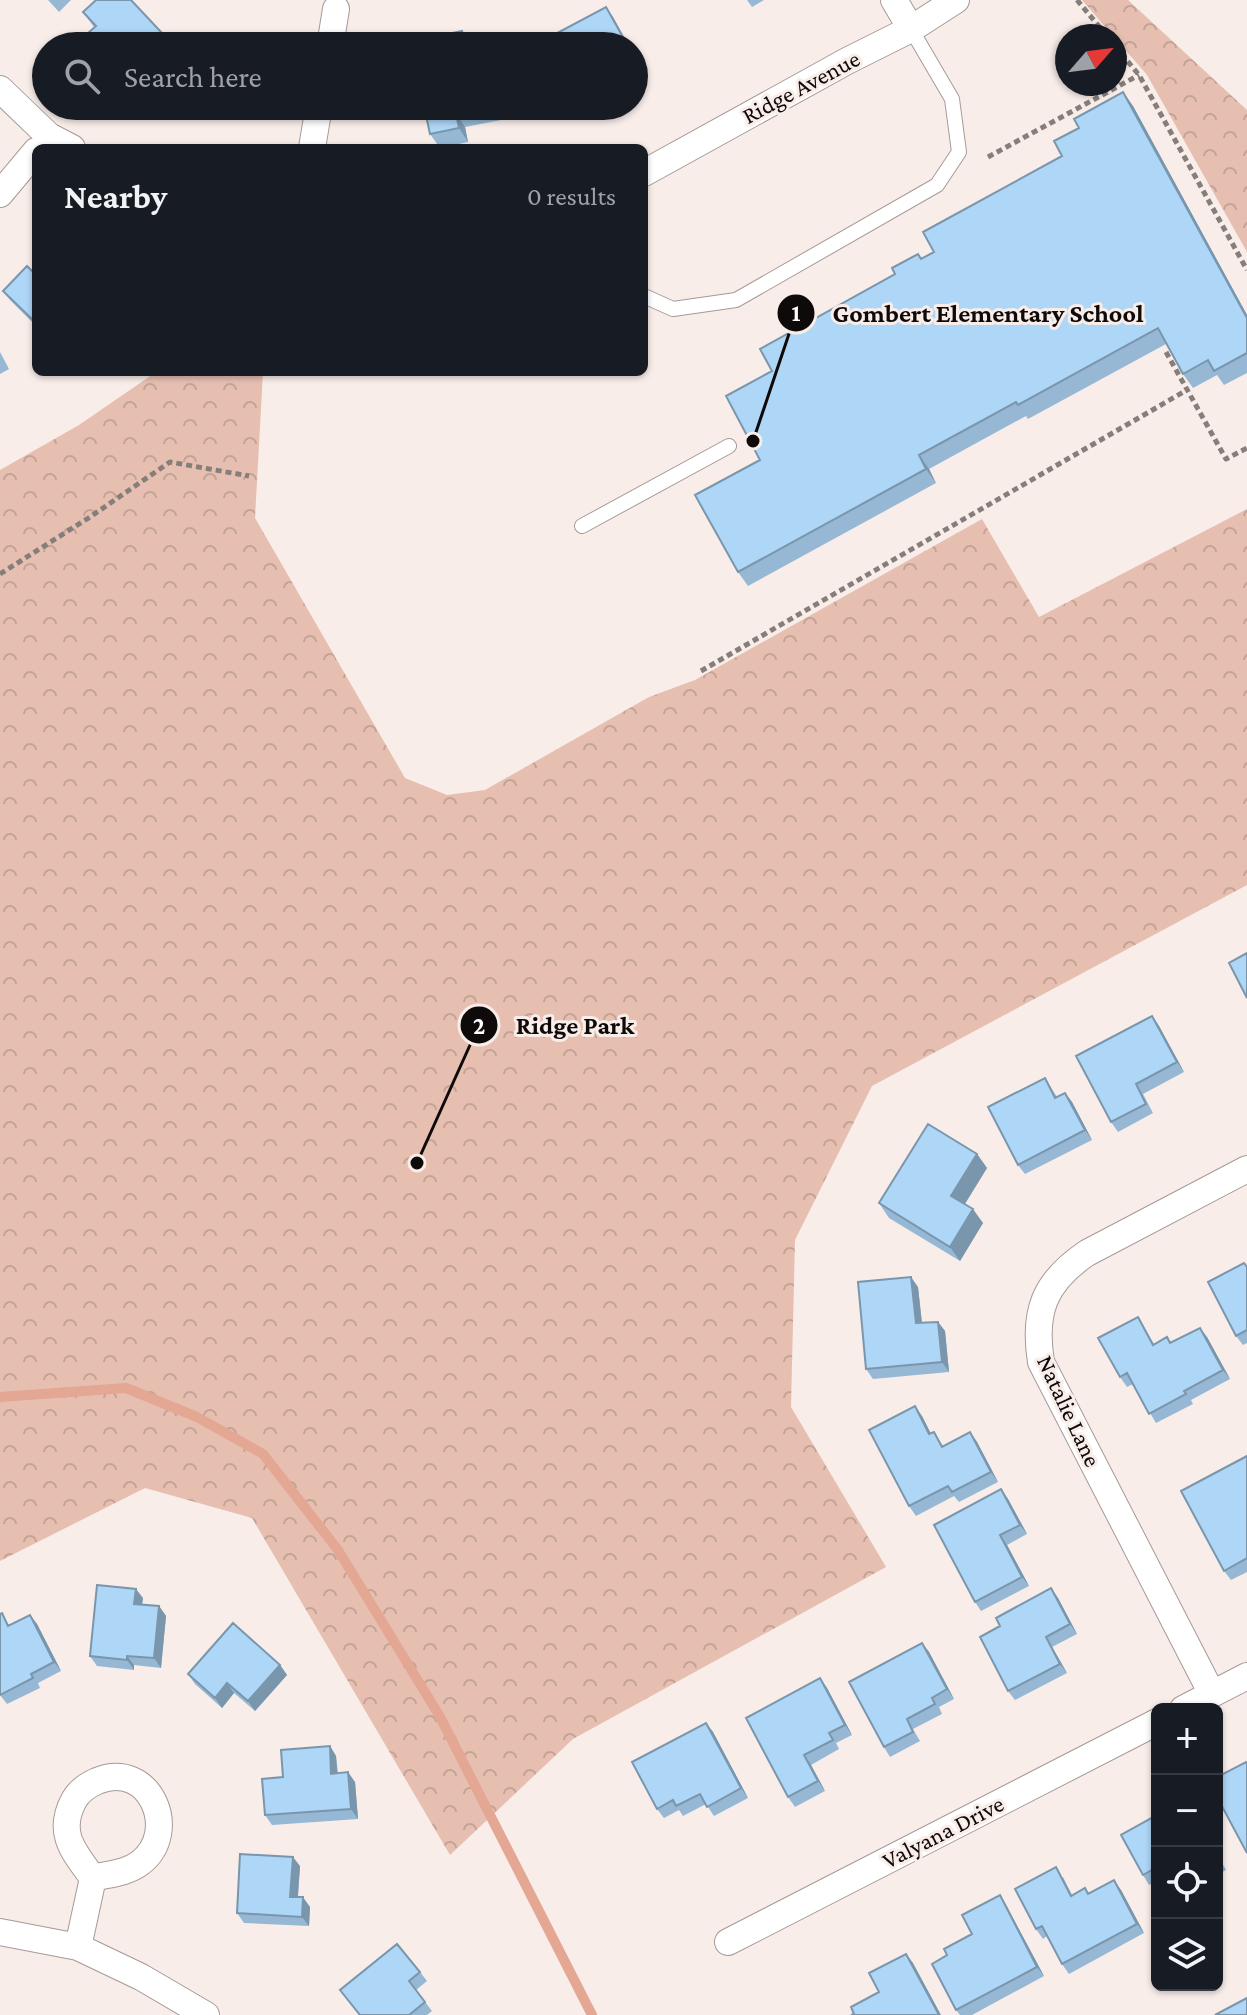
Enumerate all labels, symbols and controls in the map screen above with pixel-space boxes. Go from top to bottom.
north arrow [1055,24,1127,96]
search box [32,32,648,120]
street label: Ridge Avenue [737,44,864,129]
icon: search [60,54,104,98]
text: Search here [124,60,262,93]
text: Nearby [64,178,167,215]
text: 0 results [527,182,616,211]
callout: Gombert Elementary School [776,288,1159,338]
text: 1 [792,299,801,326]
text: Gombert Elementary School [832,299,1144,328]
callout: Ridge Park [459,1000,650,1050]
text: Ridge Park [516,1011,635,1040]
text: 2 [473,1012,485,1039]
street label: Natalie Lane [1032,1351,1107,1471]
map controls [1151,1703,1223,1991]
button: + [1151,1703,1223,1775]
button: − [1151,1775,1223,1847]
street label: Valyana Drive [878,1789,1008,1874]
button: locate [1151,1847,1223,1919]
button: layers [1151,1919,1223,1991]

